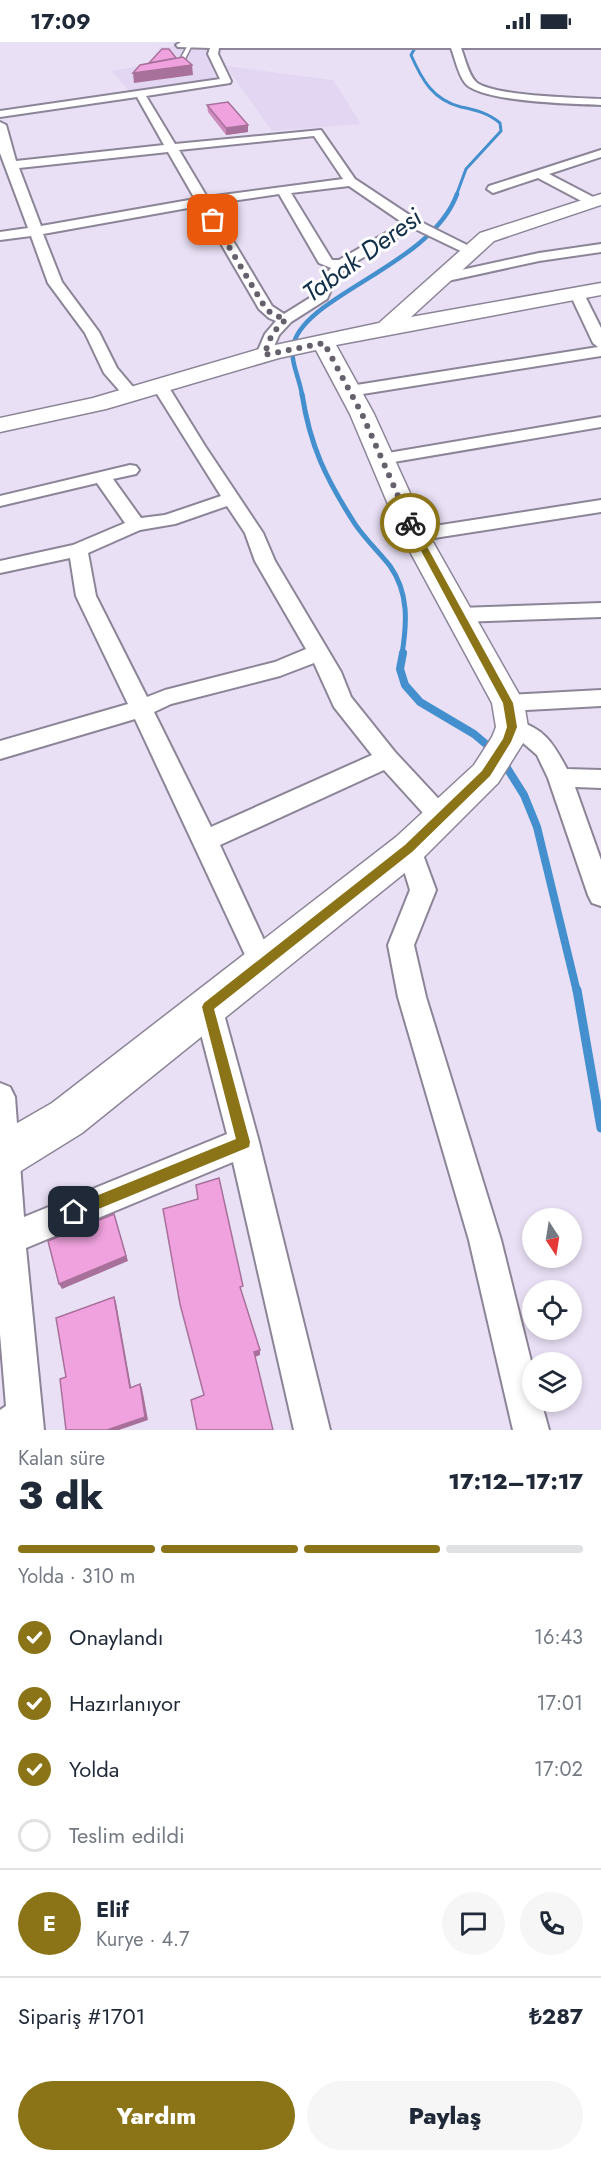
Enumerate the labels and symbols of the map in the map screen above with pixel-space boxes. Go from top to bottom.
pin [187,194,238,245]
water label: Tabak Deresi [294,198,430,311]
courier [380,493,440,553]
pin [48,1186,99,1237]
north arrow [522,1208,582,1268]

